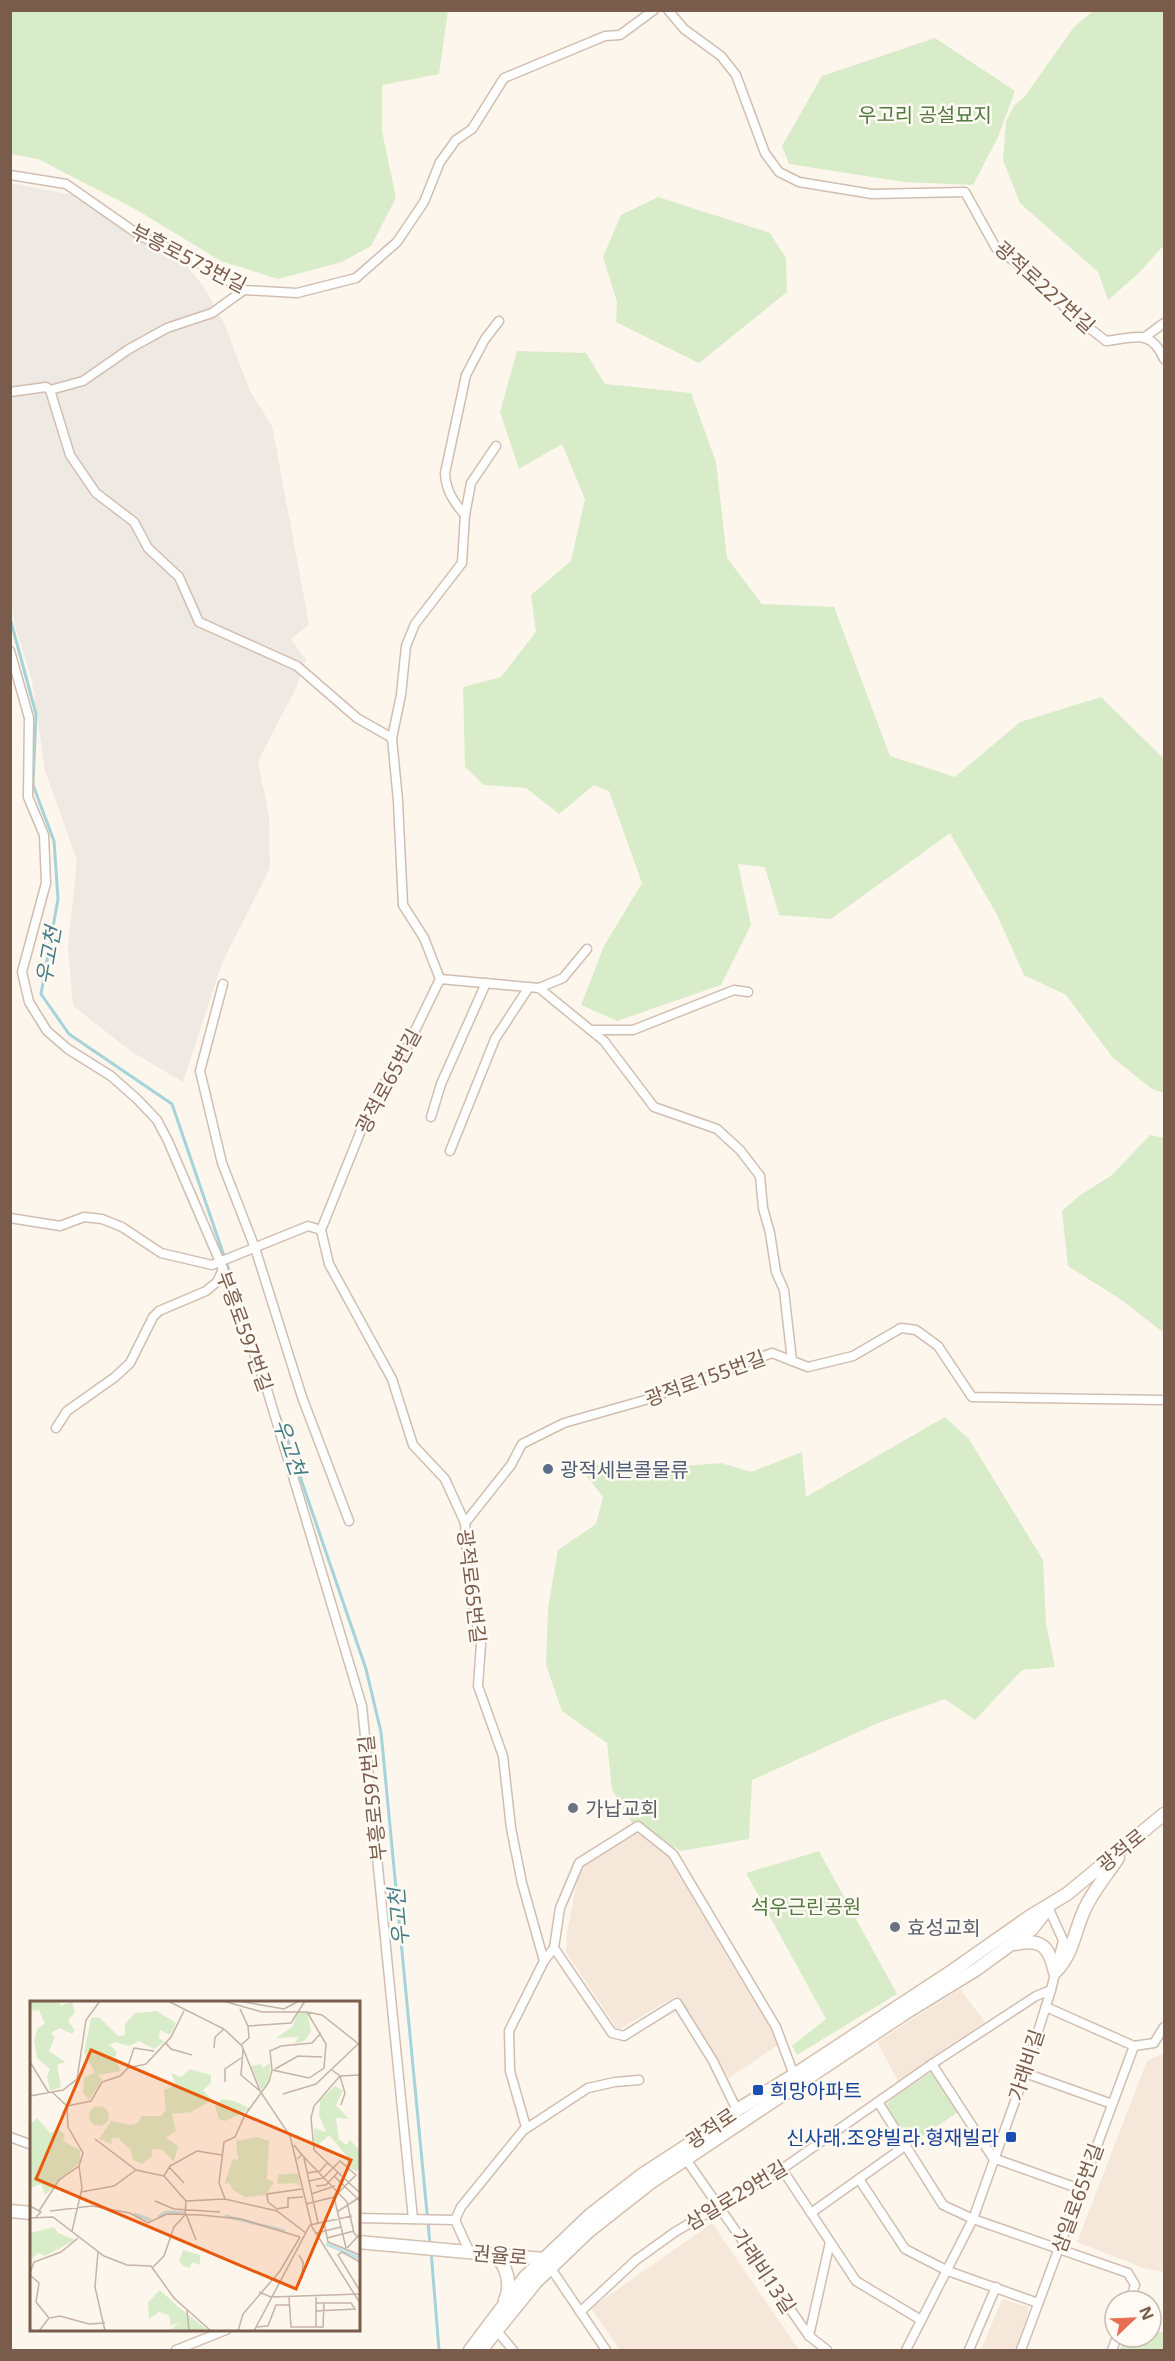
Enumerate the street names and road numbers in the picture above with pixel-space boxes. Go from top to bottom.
street label: 부흥로573번길 [127,217,251,299]
street label: 광적로227번길 [989,235,1101,339]
street label: 광적로65번길 [349,1024,427,1138]
street label: 부흥로597번길 [211,1267,279,1395]
street label: 광적로155번길 [641,1344,769,1412]
street label: 광적로65번길 [452,1527,492,1645]
street label: 부흥로597번길 [352,1734,392,1862]
street label: 광적로 [1091,1822,1151,1878]
street label: 가래비길 [1002,2026,1050,2104]
street label: 광적로 [681,2101,741,2155]
street label: 삼일로65번길 [1045,2139,1109,2257]
street label: 삼일로29번길 [680,2154,792,2236]
street label: 가래비13길 [726,2223,802,2319]
street label: 권율로 [471,2239,529,2271]

